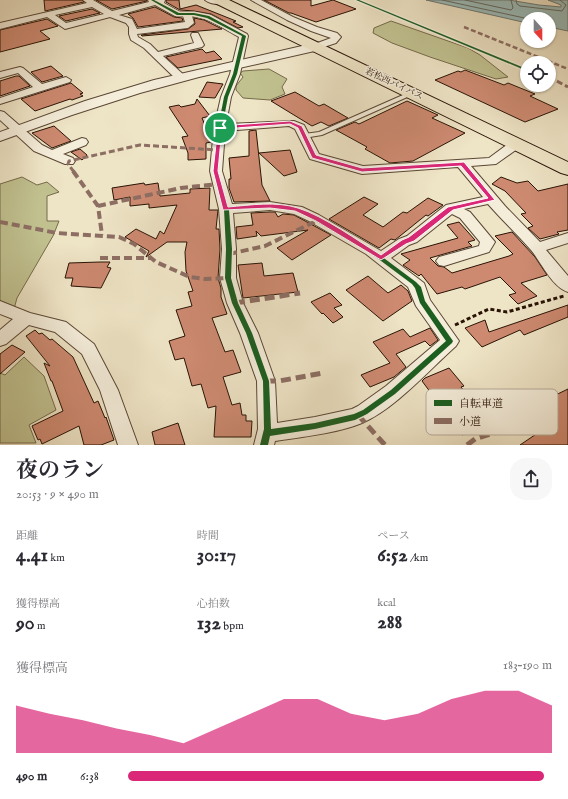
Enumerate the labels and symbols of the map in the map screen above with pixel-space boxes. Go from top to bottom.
north arrow [520,12,556,48]
street label: 若松西バイパス [363,66,425,102]
pin [203,111,237,145]
legend [426,389,558,435]
text: 自転車道 [459,397,503,411]
text: 小道 [459,415,481,429]

